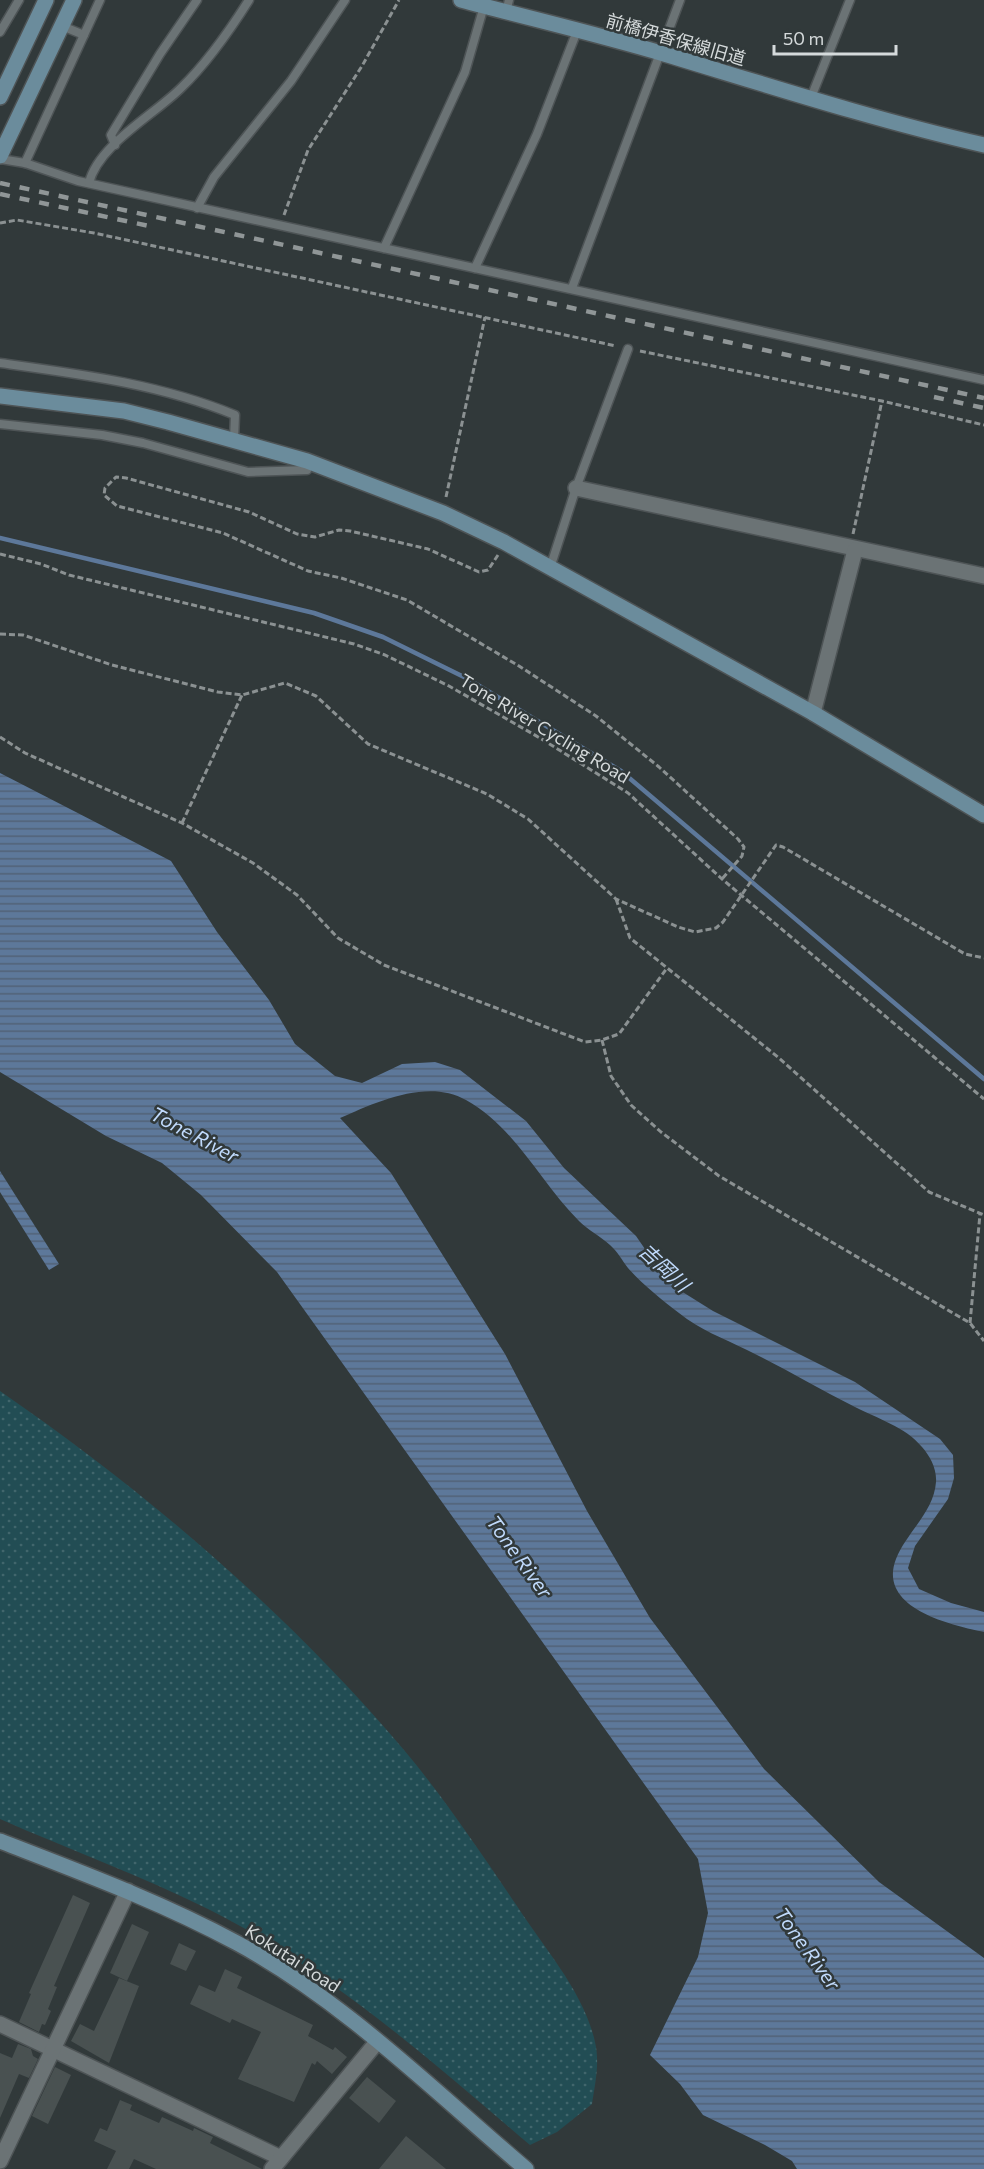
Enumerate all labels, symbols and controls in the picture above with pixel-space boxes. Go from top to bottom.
street label: 前橋伊香保線旧道 [604,9,748,69]
scale bar [774,18,896,56]
text: 50 m [783,27,824,49]
street label: Tone River Cycling Road [456,668,634,788]
water label: Tone River [147,1101,244,1168]
water label: 吉岡川 [635,1238,697,1298]
water label: Tone River [482,1510,559,1603]
water label: Tone River [770,1902,847,1995]
street label: Kokutai Road [241,1919,345,1997]

